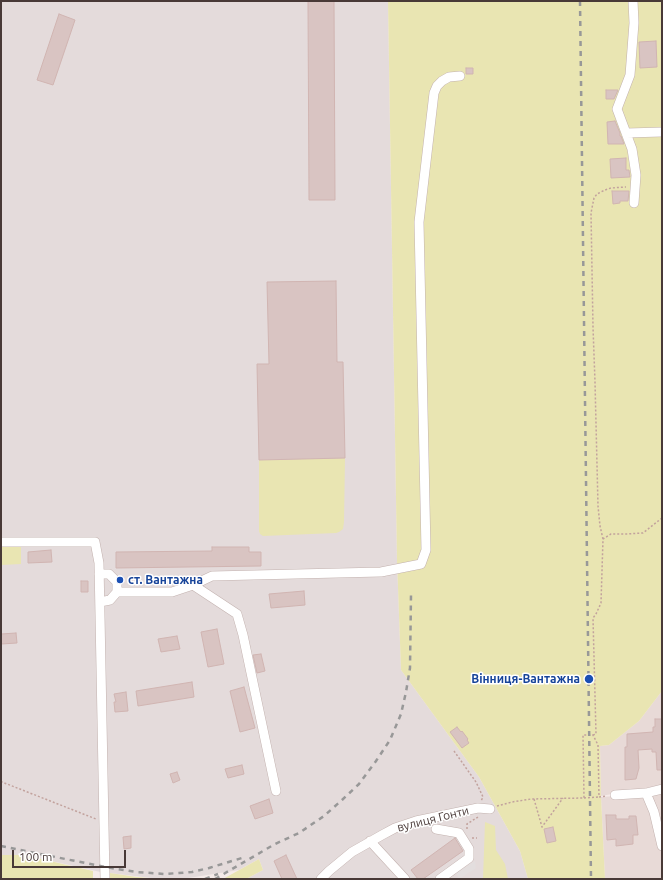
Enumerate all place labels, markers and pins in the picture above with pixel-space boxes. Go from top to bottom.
place label: ст. Вантажна [128,573,203,587]
marker: ст. Вантажна [115,575,125,585]
place label: Вінниця-Вантажна [471,672,580,686]
marker: Вінниця-Вантажна [583,673,595,685]

